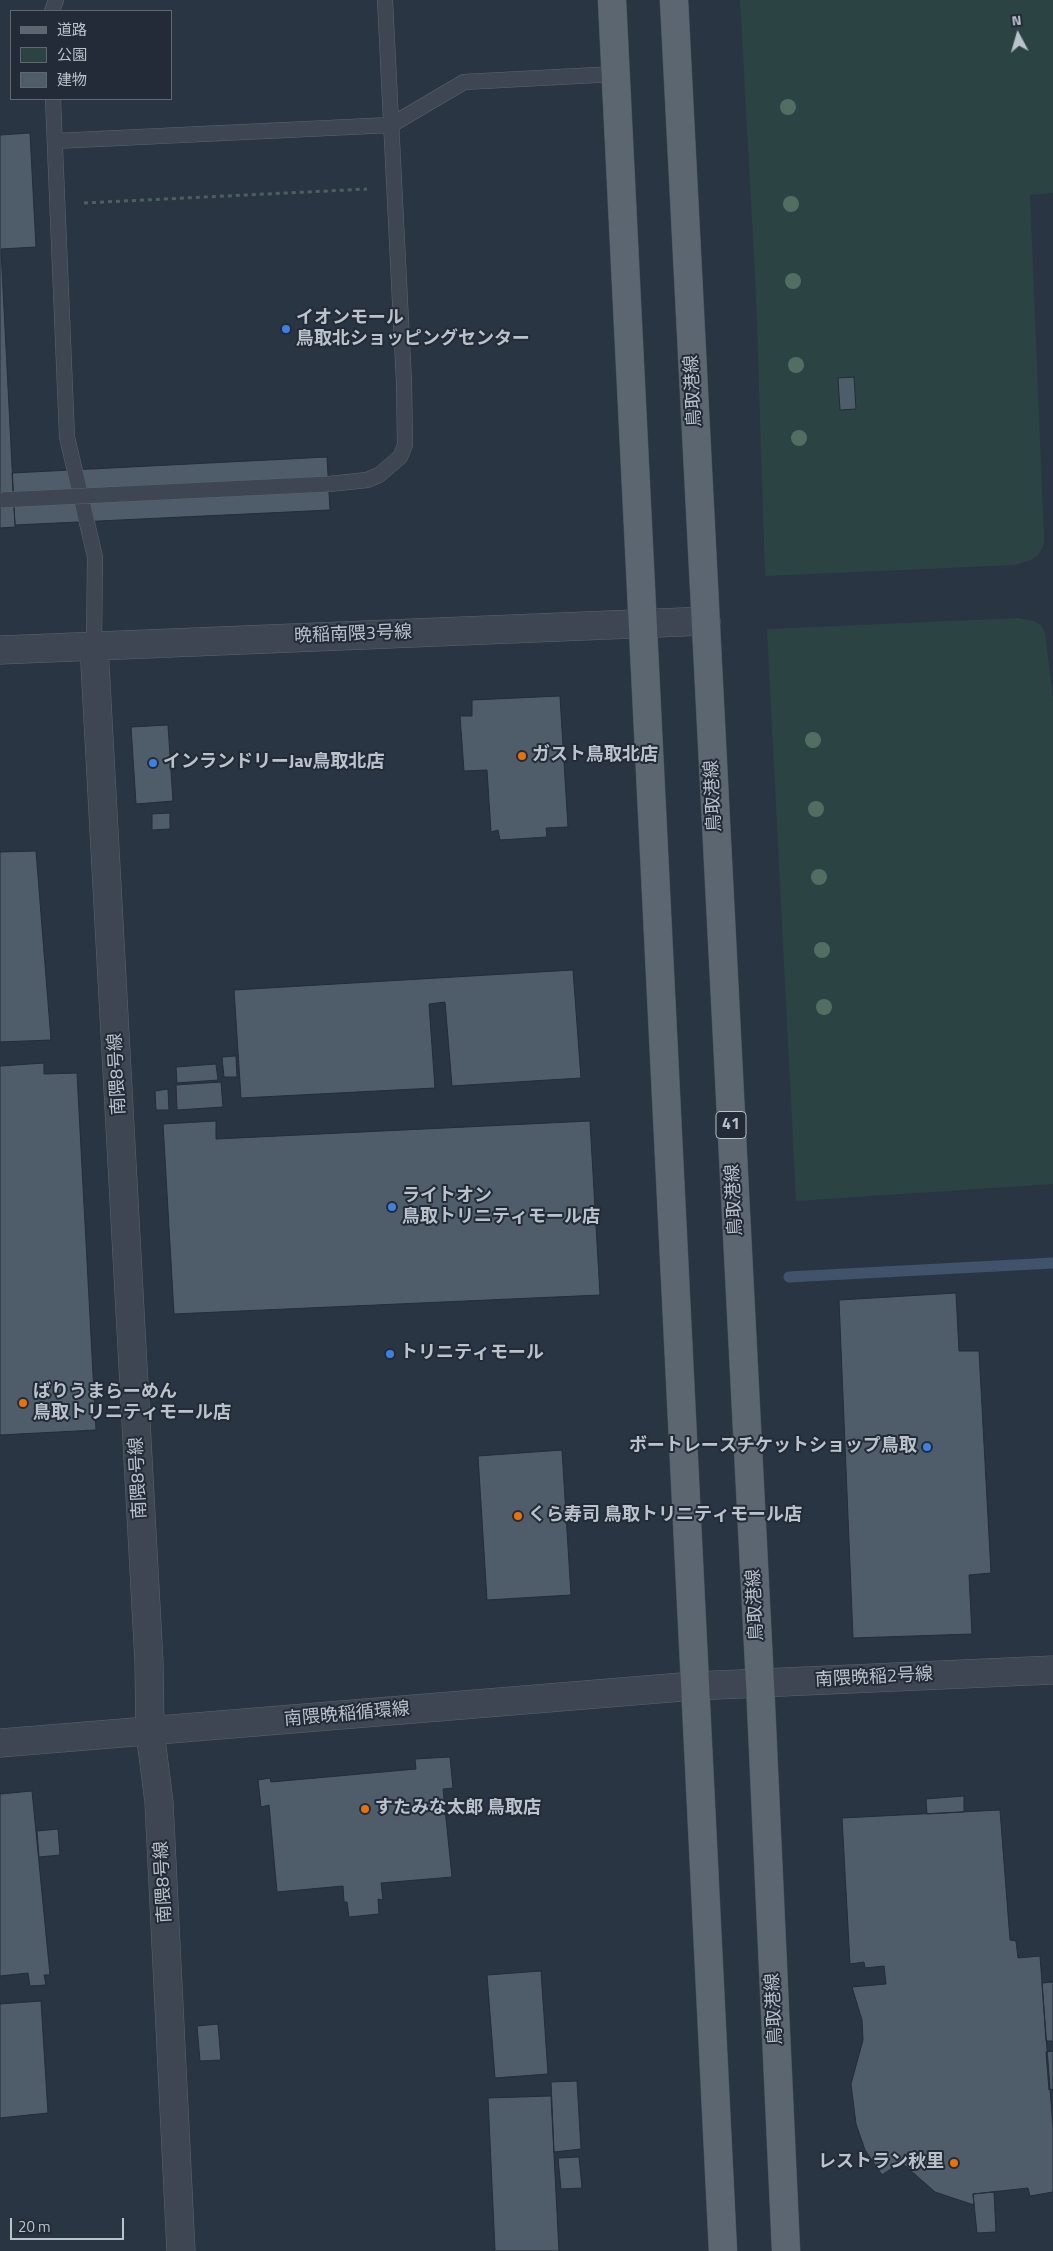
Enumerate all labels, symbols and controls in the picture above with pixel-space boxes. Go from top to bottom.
text: N [1010,9,1022,31]
legend [10,10,172,100]
north arrow [993,10,1043,60]
text: 道路 [57,18,87,41]
text: 公園 [57,43,87,66]
text: 建物 [57,68,87,91]
place label: イオンモール 鳥取北ショッピングセンター [296,308,530,350]
marker: イオンモール 鳥取北ショッピングセンター [280,323,292,335]
street label: 鳥取港線 [681,354,707,428]
street label: 晩稲南隈3号線 [294,622,412,648]
place label: ガスト鳥取北店 [532,745,658,767]
marker: ガスト鳥取北店 [516,750,528,762]
place label: インランドリーJav鳥取北店 [163,752,384,774]
marker: インランドリーJav鳥取北店 [147,757,159,769]
street label: 鳥取港線 [701,759,727,833]
street label: 南隈8号線 [105,1032,131,1116]
road number: 41 [716,1112,746,1138]
street label: 鳥取港線 [722,1163,748,1237]
place label: ライトオン 鳥取トリニティモール店 [402,1186,600,1228]
marker: ライトオン 鳥取トリニティモール店 [386,1201,398,1213]
place label: トリニティモール [400,1343,544,1365]
marker: トリニティモール [384,1348,396,1360]
place label: ばりうまらーめん 鳥取トリニティモール店 [33,1382,231,1425]
marker: ばりうまらーめん 鳥取トリニティモール店 [17,1397,29,1409]
street label: 南隈8号線 [126,1436,152,1520]
place label: ボートレースチケットショップ鳥取 [629,1436,917,1458]
marker: ボートレースチケットショップ鳥取 [921,1441,933,1453]
place label: くら寿司 鳥取トリニティモール店 [528,1505,802,1527]
marker: くら寿司 鳥取トリニティモール店 [512,1510,524,1522]
street label: 鳥取港線 [743,1568,769,1642]
street label: 南隈晩稲2号線 [814,1664,934,1692]
street label: 南隈晩稲循環線 [283,1699,411,1731]
place label: すたみな太郎 鳥取店 [375,1798,541,1820]
marker: すたみな太郎 鳥取店 [359,1803,371,1815]
street label: 南隈8号線 [151,1840,177,1924]
street label: 鳥取港線 [762,1972,788,2046]
place label: レストラン秋里 [818,2152,944,2174]
marker: レストラン秋里 [948,2157,960,2169]
scale bar [12,2208,126,2240]
text: 20 m [18,2215,51,2238]

